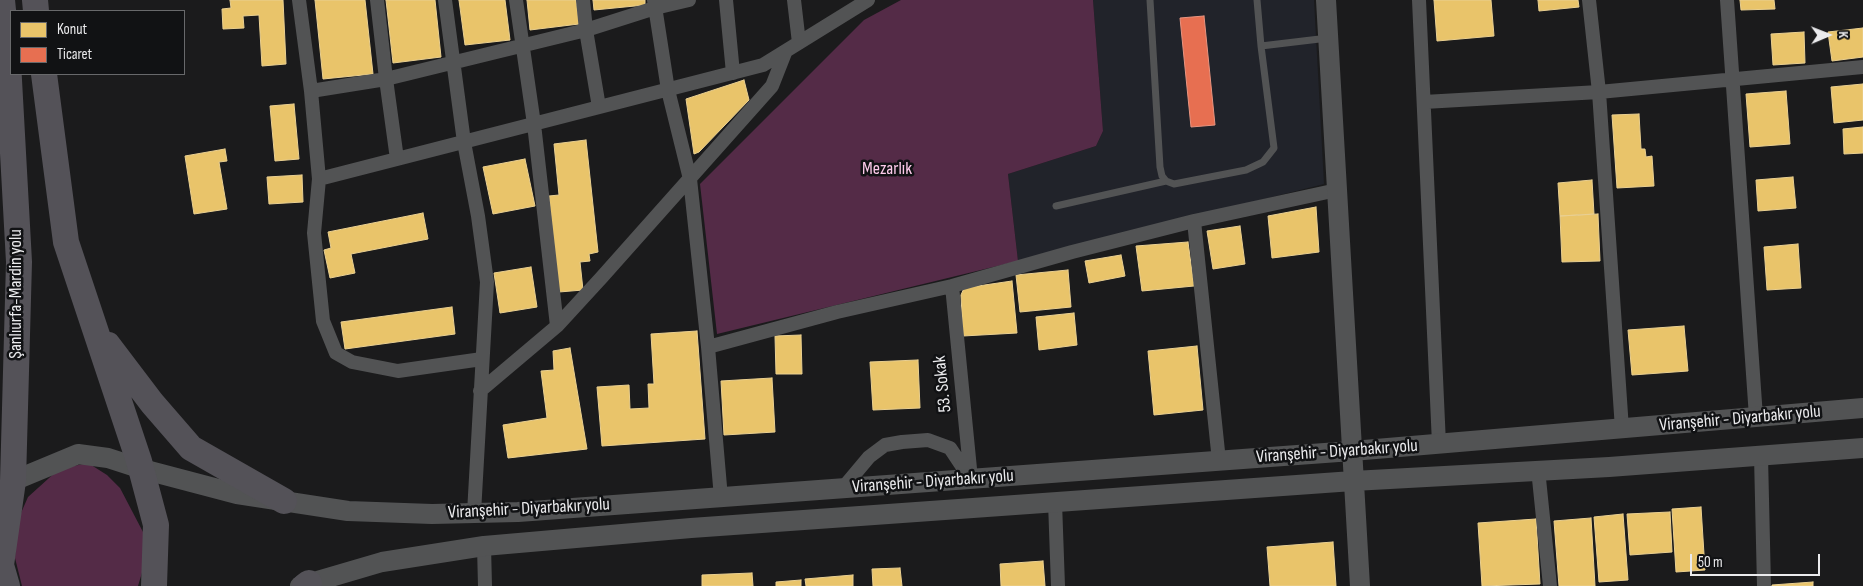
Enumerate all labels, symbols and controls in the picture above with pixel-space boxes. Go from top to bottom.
legend [10,10,185,75]
north arrow [1803,10,1853,60]
text: Konut [57,20,87,39]
text: K [1835,31,1852,38]
text: Ticaret [57,45,92,64]
park label: Mezarlık [862,158,912,180]
street label: Şanlıurfa-Mardin yolu [5,229,27,359]
street label: 53. Sokak [929,355,957,413]
street label: Viranşehir - Diyarbakır yolu [1658,401,1822,437]
street label: Viranşehir - Diyarbakır yolu [1255,436,1419,468]
street label: Viranşehir - Diyarbakır yolu [851,466,1015,498]
street label: Viranşehir - Diyarbakır yolu [448,494,610,524]
scale bar [1693,544,1823,576]
text: 50 m [1698,553,1723,572]

